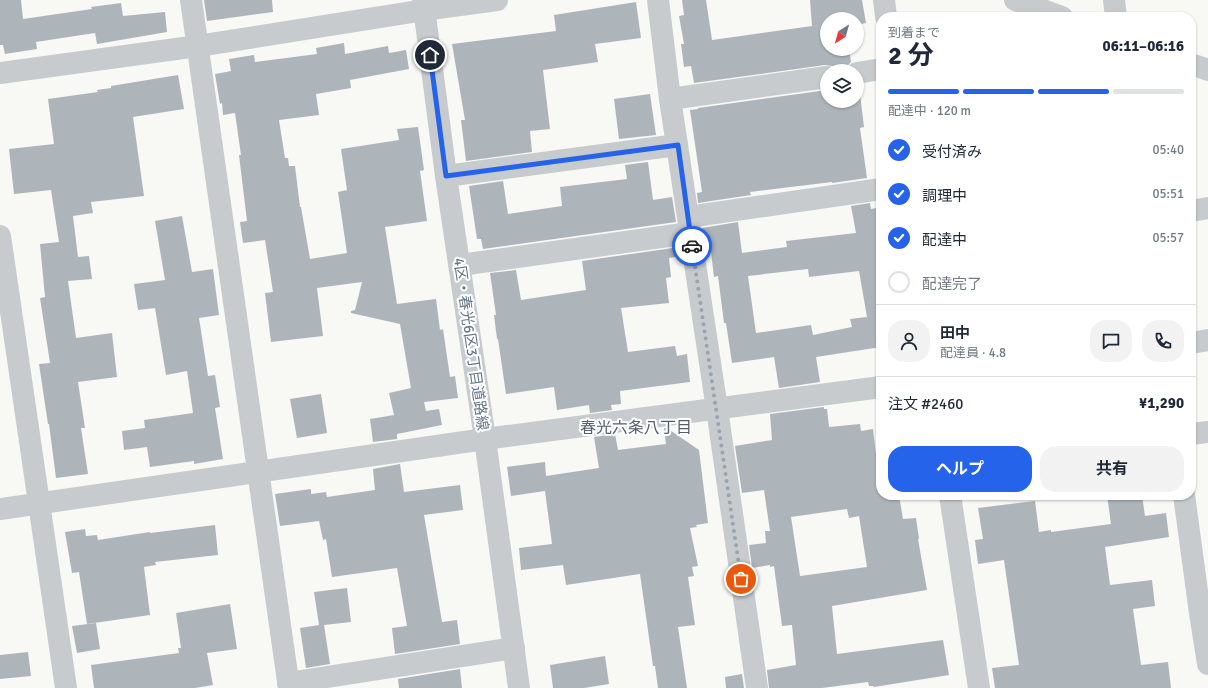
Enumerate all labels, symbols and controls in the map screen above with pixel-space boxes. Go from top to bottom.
north arrow [820,12,864,56]
map controls [820,12,864,108]
text: 到着まで [888,25,940,41]
text: 06:11–06:16 [1103,37,1184,55]
pin [413,38,447,72]
text: 2 分 [888,40,934,72]
icon: home [419,44,441,66]
button: layers [820,64,864,108]
text: 配達中 · 120 m [888,103,971,119]
icon: check [888,139,910,161]
text: 05:40 [1152,142,1184,158]
text: 受付済み [922,143,982,161]
icon: check [888,183,910,205]
text: 05:51 [1152,186,1184,202]
text: 調理中 [922,187,967,205]
courier [672,226,712,266]
icon: check [888,227,910,249]
text: 05:57 [1152,230,1184,246]
text: 配達中 [922,231,967,249]
icon: car [681,235,703,257]
street label: 4区・春光6区3丁目道路線 [450,256,492,432]
text: 配達完了 [922,275,982,293]
button: person [888,320,930,362]
button: chat [1090,320,1132,362]
button: phone [1142,320,1184,362]
text: 田中 [940,324,970,342]
text: 配達員 · 4.8 [940,345,1006,361]
text: ¥1,290 [1139,394,1184,412]
text: 注文 #2460 [888,395,963,413]
district label: 春光六条八丁目 [580,418,692,438]
button: ヘルプ [888,446,1032,492]
button: 共有 [1040,446,1184,492]
pin [724,562,758,596]
icon: bag [730,568,752,590]

